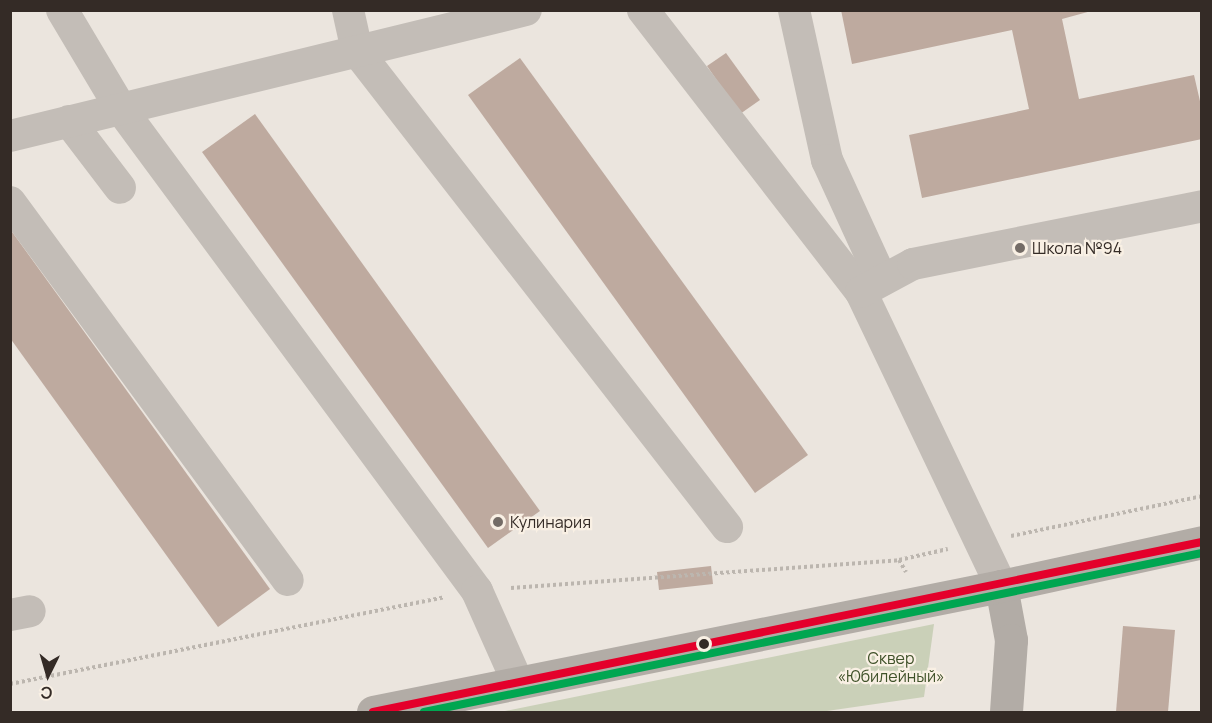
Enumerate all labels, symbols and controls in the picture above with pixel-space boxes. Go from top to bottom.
place label: Школа №94 [1032,238,1122,258]
marker: Школа №94 [1013,241,1027,255]
place label: Кулинария [510,512,591,532]
marker: Кулинария [491,515,505,529]
unlabelled marker [698,638,710,650]
north arrow [18,645,78,705]
park label: Сквер «Юбилейный» [837,648,945,686]
text: С [40,681,53,704]

